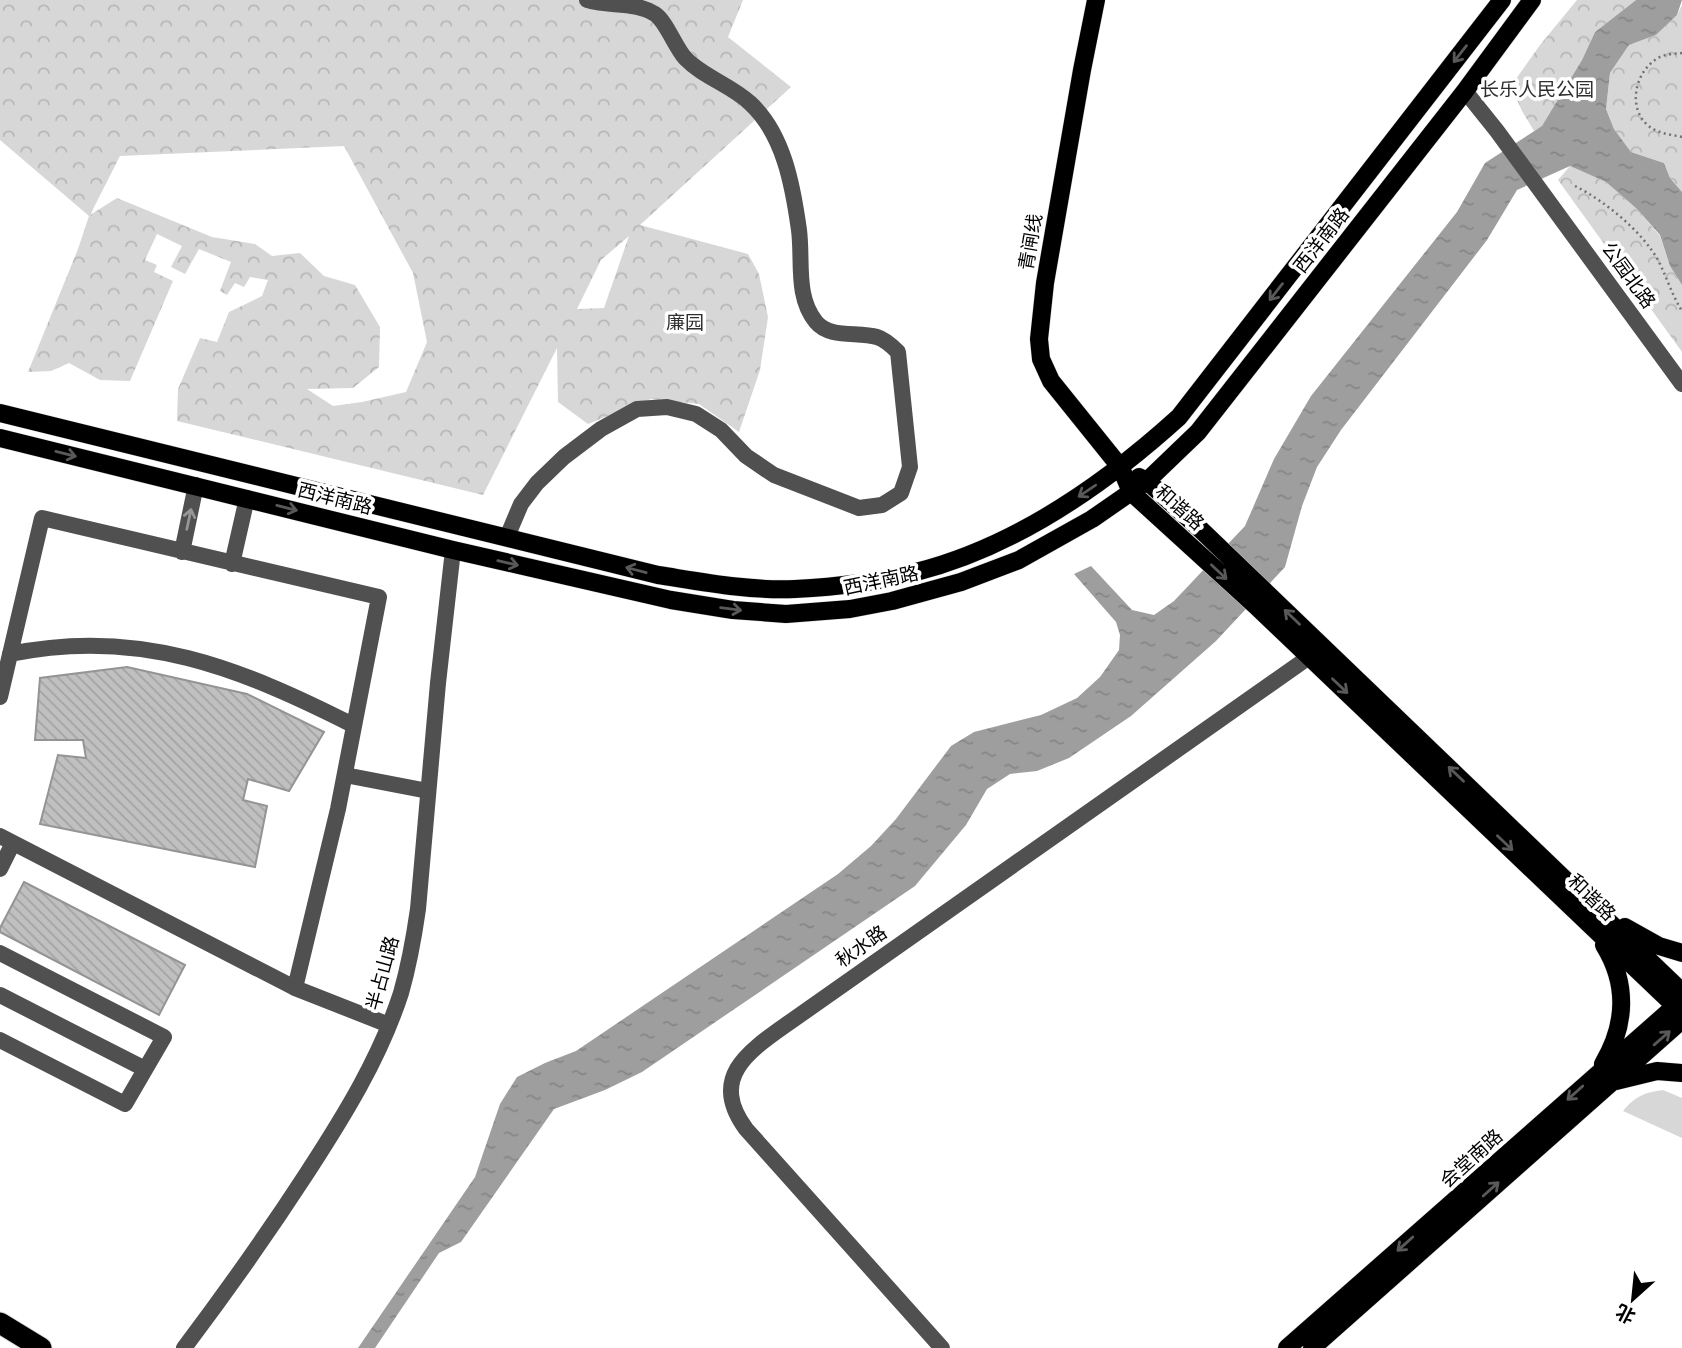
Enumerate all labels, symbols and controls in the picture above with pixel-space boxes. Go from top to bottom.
one-way arrow [1453,44,1468,63]
park label: 长乐人民公园 [1480,78,1594,100]
street label: 西洋南路 [1289,203,1353,277]
street label: 青闸线 [1014,212,1046,272]
street label: 公园北路 [1598,238,1660,312]
one-way arrow [1269,282,1284,301]
park label: 廉园 [666,311,704,333]
one-way arrow [54,448,77,461]
street label: 西洋南路 [295,478,375,518]
street label: 和谐路 [1151,480,1209,534]
one-way arrow [1078,484,1097,498]
one-way arrow [275,502,298,515]
one-way arrow [183,508,197,531]
one-way arrow [496,556,519,570]
street label: 西洋南路 [842,561,920,599]
one-way arrow [626,563,648,576]
one-way arrow [1210,563,1227,580]
one-way arrow [719,603,741,616]
one-way arrow [1284,609,1301,626]
one-way arrow [1331,678,1348,695]
one-way arrow [1448,766,1465,783]
one-way arrow [1496,835,1513,852]
street label: 和谐路 [1564,869,1620,925]
street label: 秋水路 [831,921,891,971]
street label: 半占山路 [362,933,402,1013]
one-way arrow [1653,1030,1671,1046]
one-way arrow [1567,1085,1585,1101]
street label: 会堂南路 [1435,1124,1507,1192]
one-way arrow [1482,1181,1500,1197]
one-way arrow [1396,1236,1414,1252]
north arrow [1598,1264,1668,1334]
text: 北 [1612,1300,1639,1328]

